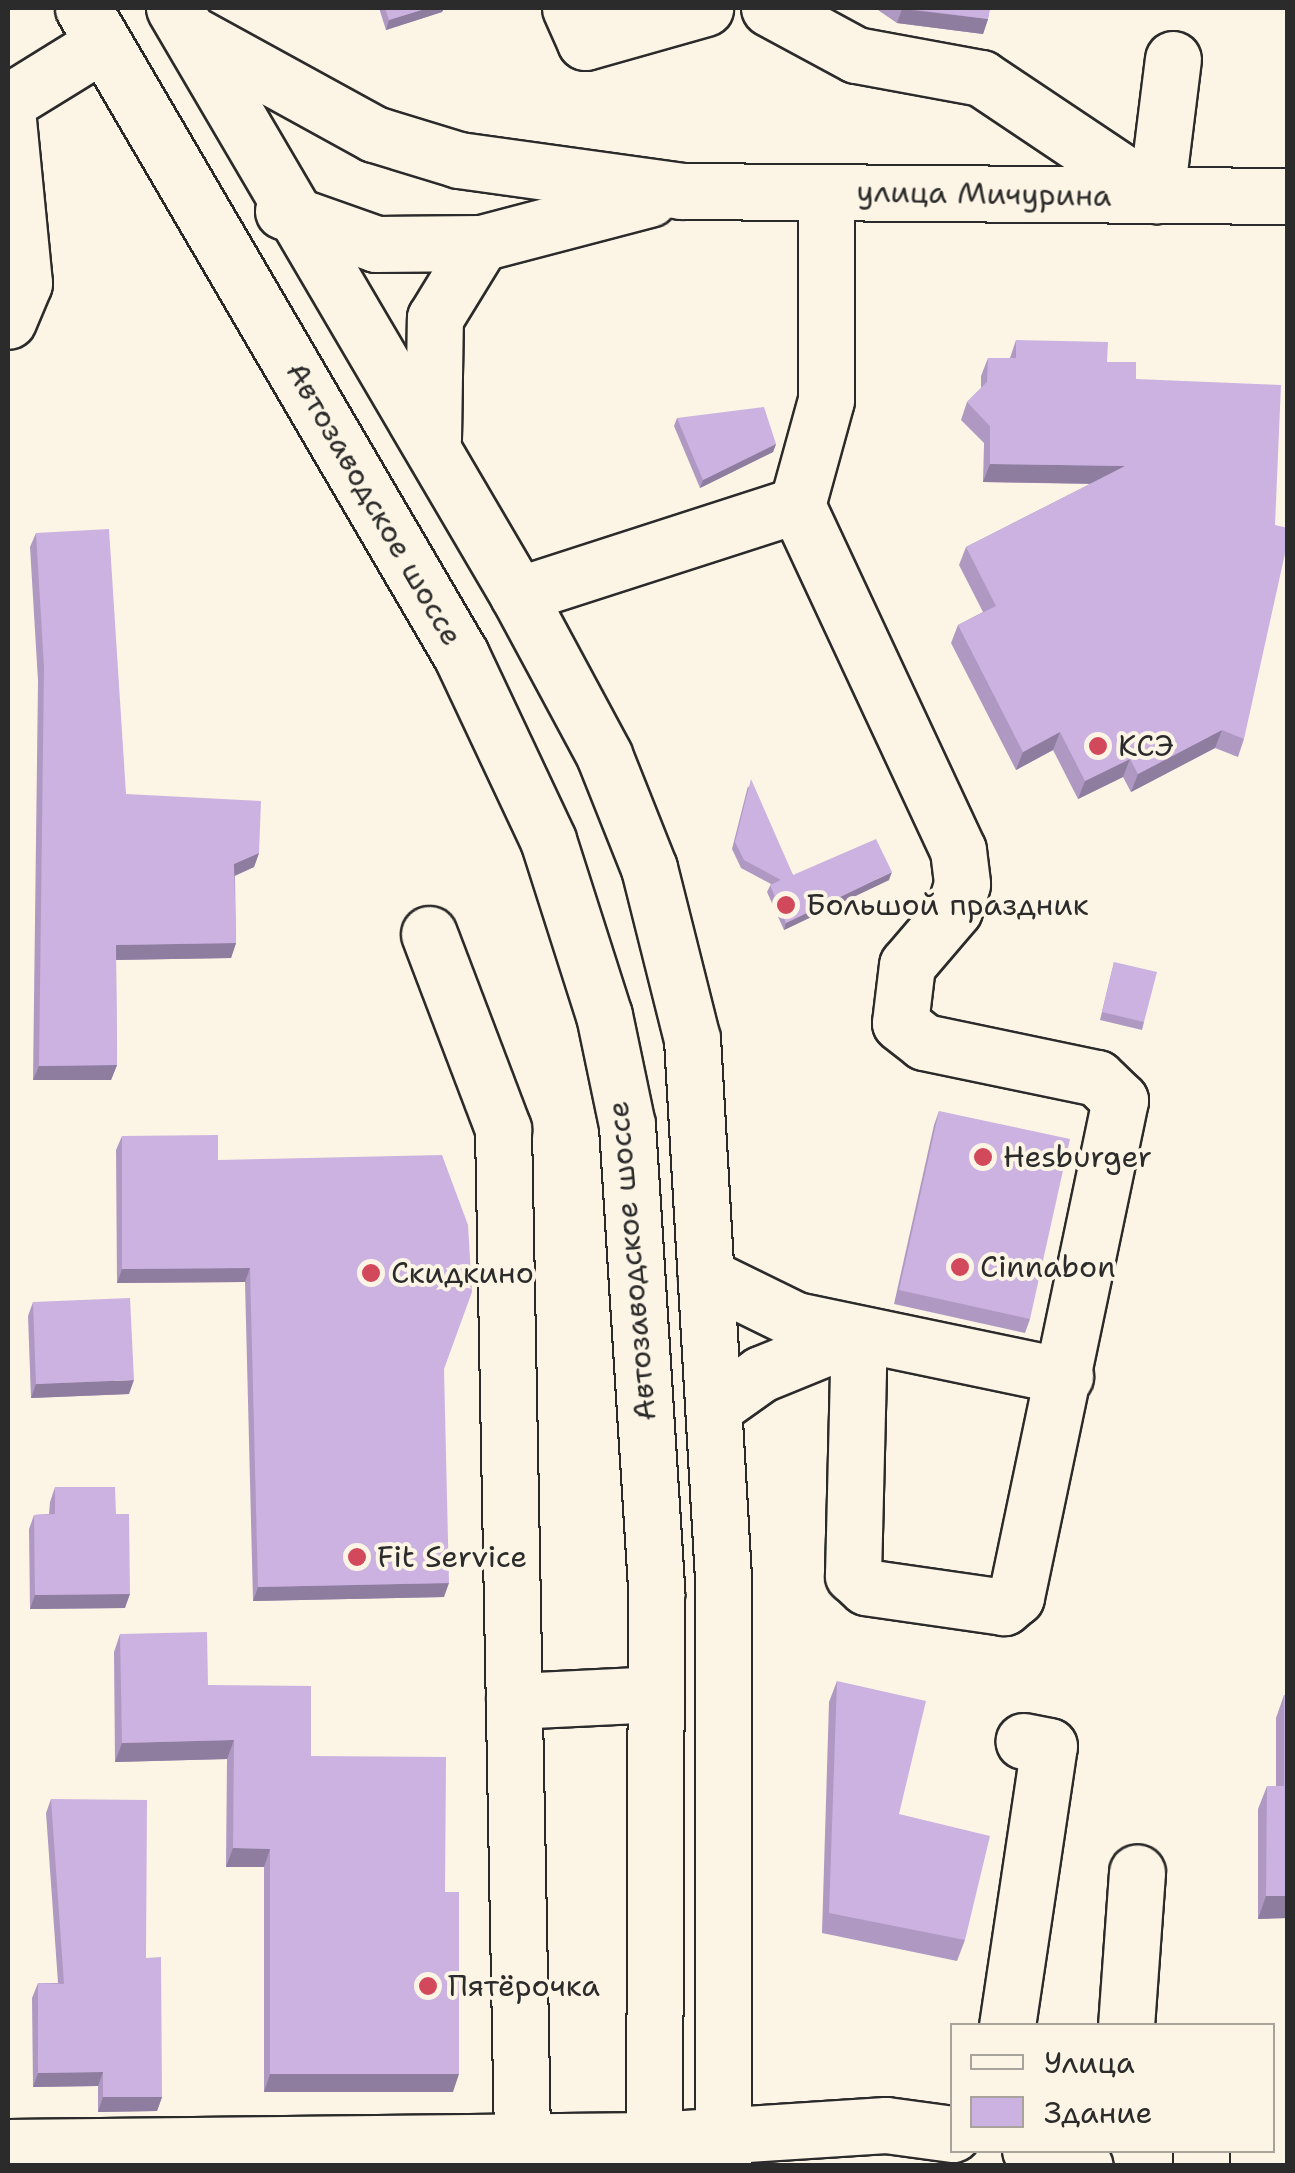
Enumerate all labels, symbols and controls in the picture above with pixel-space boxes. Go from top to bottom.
street label: улица Мичурина [856,174,1112,214]
street label: Автозаводское шоссе [278,356,470,652]
place label: КСЭ [1118,728,1174,764]
marker: КСЭ [1087,735,1109,757]
place label: Большой праздник [806,887,1089,923]
marker: Большой праздник [775,894,797,916]
street label: Автозаводское шоссе [600,1100,664,1422]
place label: Hesburger [1003,1139,1152,1175]
marker: Hesburger [972,1146,994,1168]
place label: Cinnabon [980,1249,1116,1285]
place label: Скидкино [391,1255,534,1291]
marker: Cinnabon [949,1256,971,1278]
marker: Скидкино [360,1262,382,1284]
place label: Fit Service [377,1539,527,1575]
marker: Fit Service [346,1546,368,1568]
place label: Пятёрочка [448,1968,600,2004]
marker: Пятёрочка [417,1975,439,1997]
legend [950,2023,1275,2153]
text: Улица [1044,2042,1135,2083]
text: Здание [1044,2092,1153,2133]

